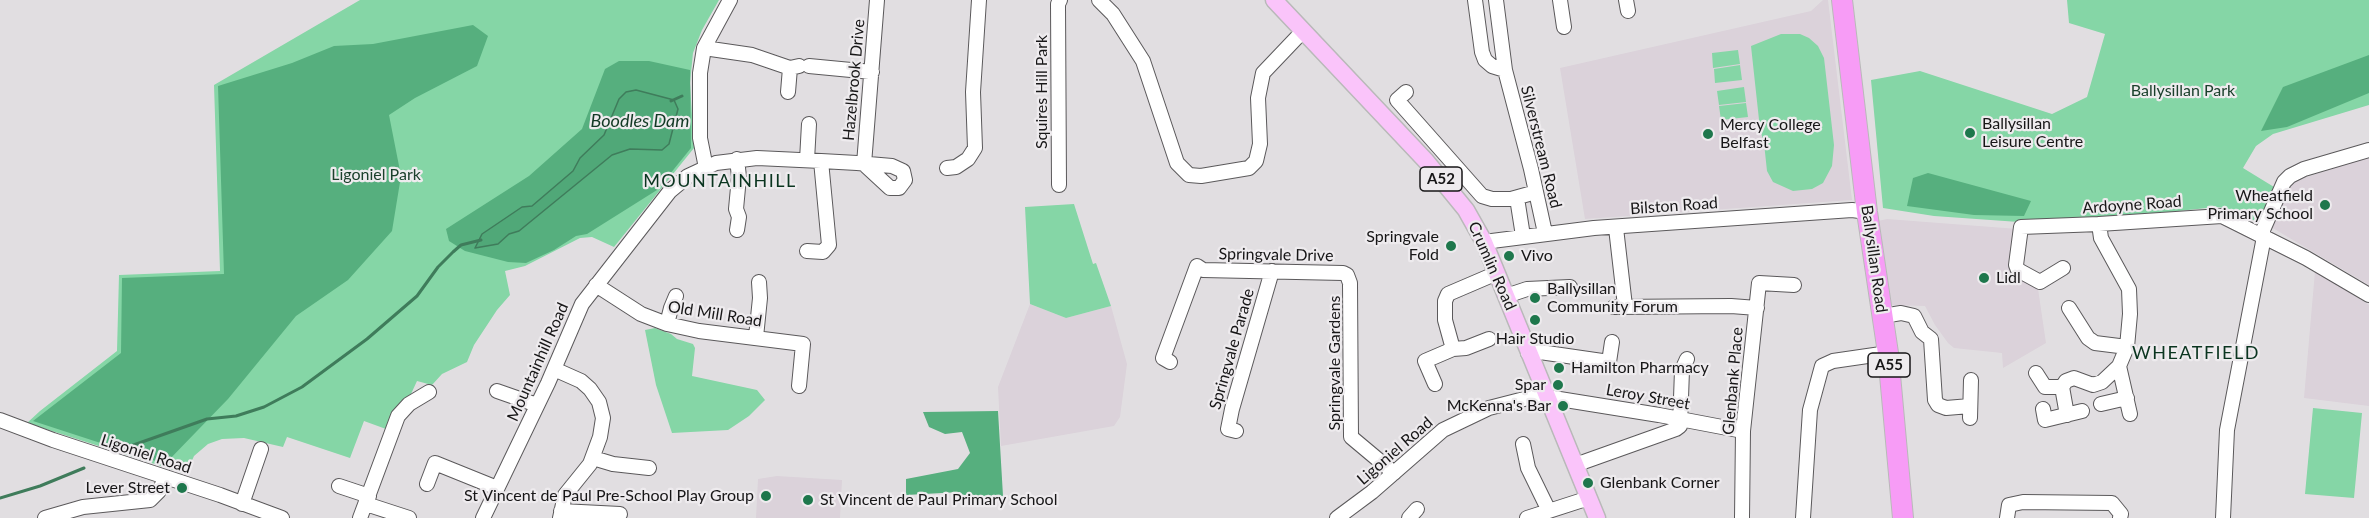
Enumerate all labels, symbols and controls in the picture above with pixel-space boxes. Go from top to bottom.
street label: Hazelbrook Drive [839,18,869,142]
street label: Squires Hill Park [1032,35,1052,149]
park label: Ballysillan Park [2131,81,2235,101]
street label: Silverstream Road [1516,84,1566,210]
water label: Boodles Dam [591,110,689,132]
place label: Ballysillan Leisure Centre [1982,114,2083,152]
place label: Mercy College Belfast [1720,115,1821,153]
marker: Ballysillan Leisure Centre [1963,126,1977,140]
marker: Mercy College Belfast [1701,127,1715,141]
park label: Ligoniel Park [331,165,421,185]
road number: A52 [1420,167,1462,191]
district label: MOUNTAINHILL [643,170,797,192]
place label: Wheatfield Primary School [2207,186,2313,224]
street label: Ardoyne Road [2082,192,2182,218]
street label: Bilston Road [1629,193,1719,219]
marker: Wheatfield Primary School [2318,198,2332,212]
street label: Ballysillan Road [1857,204,1891,314]
street label: Crumlin Road [1464,219,1520,313]
place label: Springvale Fold [1366,227,1439,265]
marker: Springvale Fold [1444,239,1458,253]
street label: Springvale Drive [1218,244,1334,266]
place label: Vivo [1521,246,1553,266]
marker: Vivo [1502,249,1516,263]
place label: Lidl [1996,268,2021,288]
marker: Lidl [1977,271,1991,285]
place label: Ballysillan Community Forum [1547,279,1678,317]
street label: Springvale Parade [1206,286,1258,412]
marker: Ballysillan Community Forum [1528,291,1542,305]
street label: Springvale Gardens [1325,295,1345,431]
street label: Old Mill Road [666,297,764,331]
street label: Mountainhill Road [503,300,573,424]
marker: Hair Studio [1528,313,1542,327]
street label: Glenbank Place [1719,326,1747,436]
place label: Hair Studio [1496,329,1574,349]
district label: WHEATFIELD [2132,342,2260,364]
road number: A55 [1868,353,1910,377]
place label: Hamilton Pharmacy [1571,358,1709,378]
marker: Hamilton Pharmacy [1552,361,1566,375]
place label: Spar [1515,375,1546,395]
marker: Spar [1551,378,1565,392]
street label: Leroy Street [1605,380,1691,414]
place label: McKenna's Bar [1447,396,1551,416]
marker: McKenna's Bar [1556,399,1570,413]
street label: Ligoniel Road [1353,413,1437,489]
street label: Ligoniel Road [98,430,194,478]
place label: Glenbank Corner [1600,473,1719,493]
marker: Glenbank Corner [1581,476,1595,490]
place label: Lever Street [86,478,170,498]
marker: Lever Street [175,481,189,495]
place label: St Vincent de Paul Pre-School Play Group [464,486,754,506]
marker: St Vincent de Paul Pre-School Play Group [759,489,773,503]
place label: St Vincent de Paul Primary School [820,490,1057,510]
marker: St Vincent de Paul Primary School [801,493,815,507]

